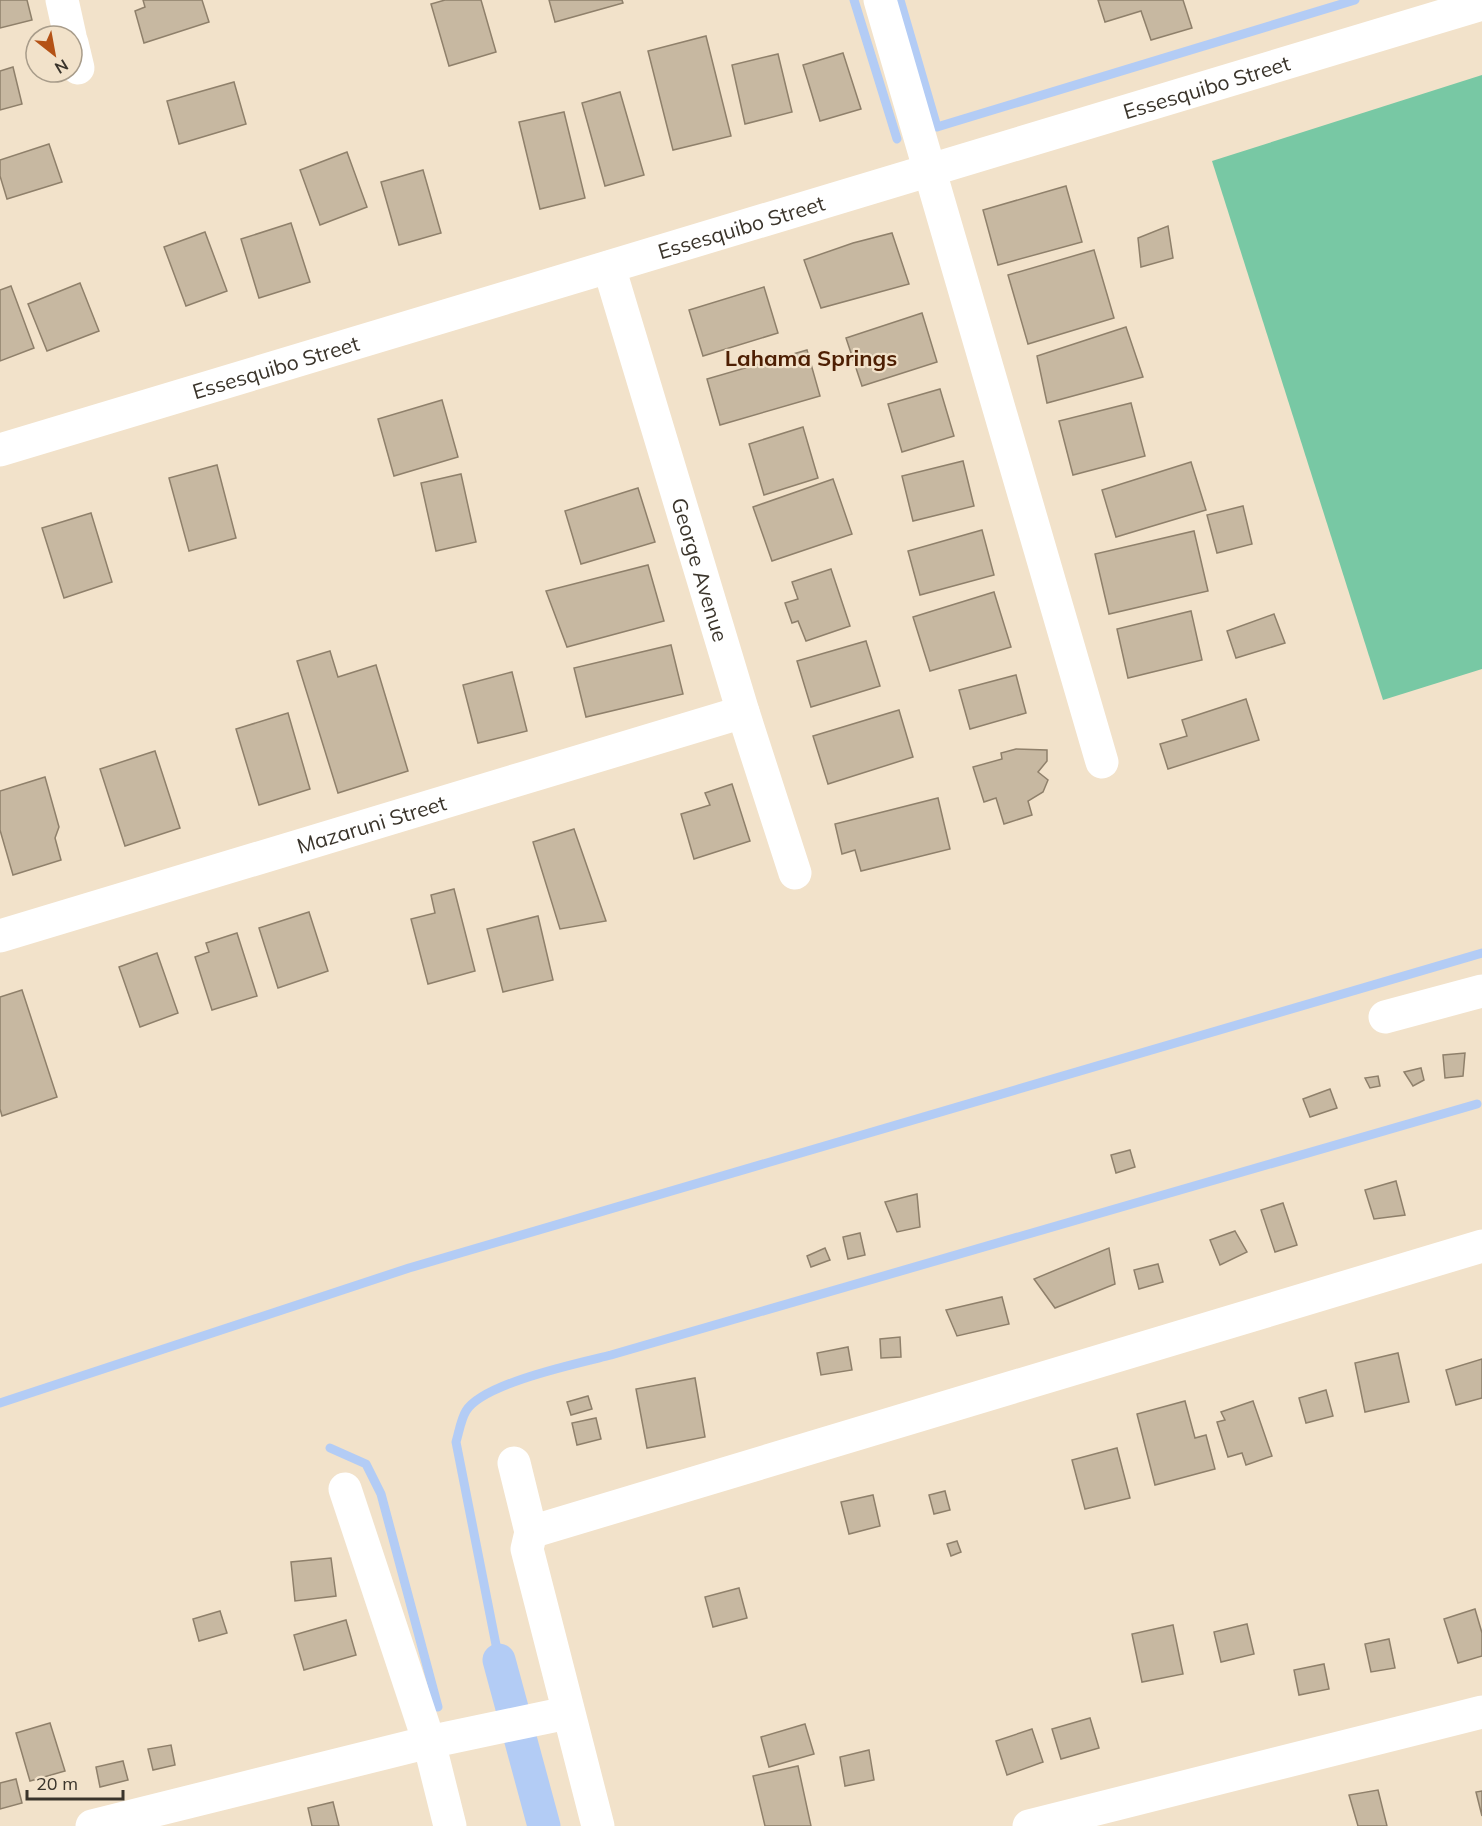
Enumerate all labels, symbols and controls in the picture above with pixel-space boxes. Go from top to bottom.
north arrow [24,24,84,84]
street label: Essesquibo Street [1120,50,1293,124]
text: N [51,55,72,79]
street label: Essesquibo Street [655,190,828,264]
street label: Essesquibo Street [189,330,362,404]
district label: Lahama Springs [725,344,897,372]
street label: George Avenue [666,494,734,645]
street label: Mazaruni Street [294,789,449,859]
scale bar [27,1763,123,1801]
text: 20 m [36,1772,78,1795]

